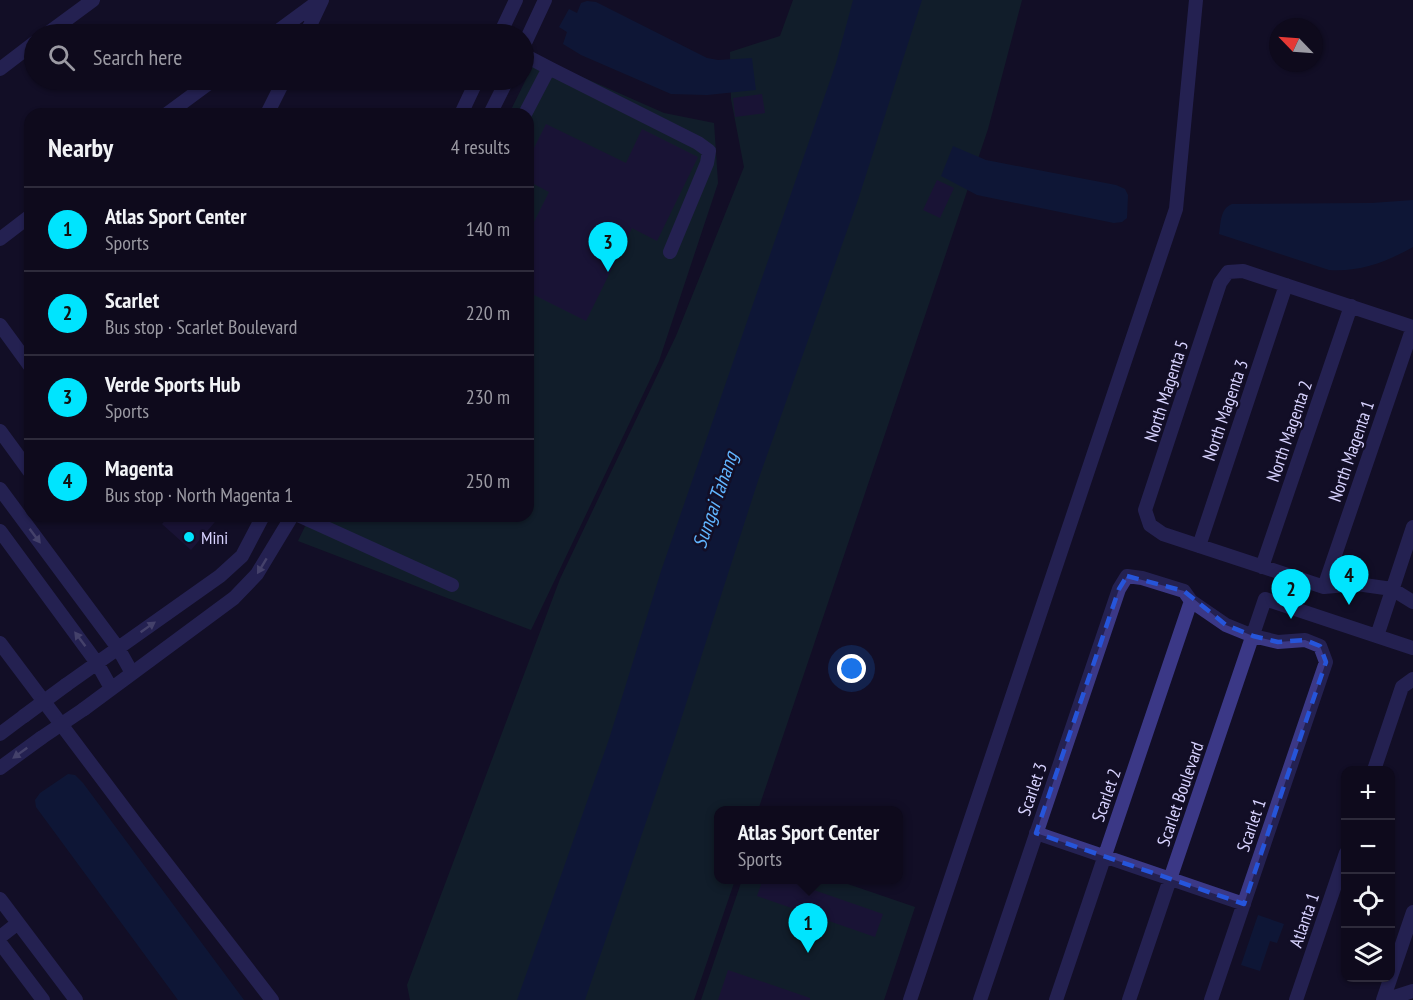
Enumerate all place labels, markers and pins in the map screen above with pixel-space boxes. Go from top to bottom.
pin: 3 [588,222,628,272]
place label: Mini [201,526,228,549]
marker: Mini [182,530,196,544]
pin: 4 [1330,556,1368,605]
pin: 2 [1272,570,1310,619]
pin: 1 [788,904,828,953]

